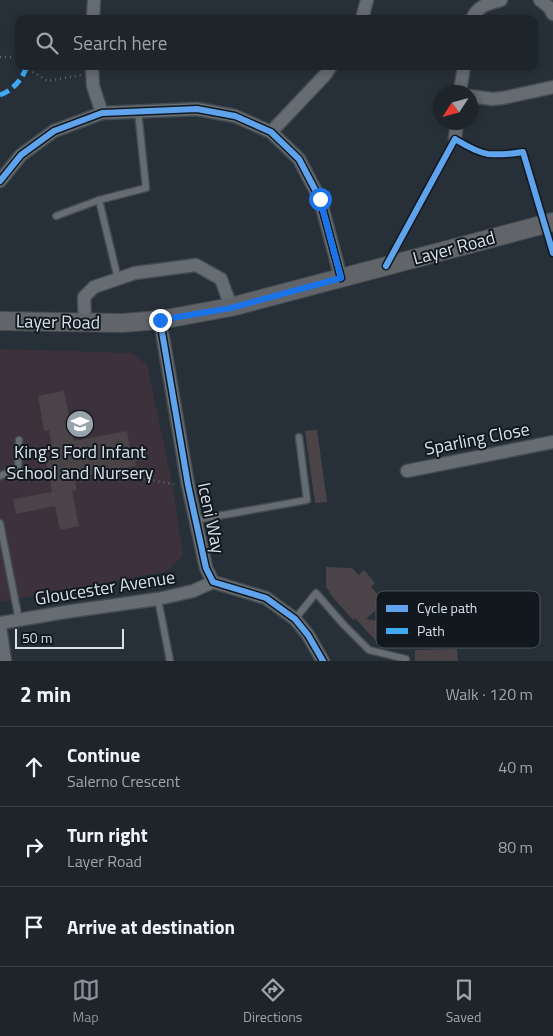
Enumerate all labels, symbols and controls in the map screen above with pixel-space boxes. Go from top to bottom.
search box [15,15,538,70]
text: Search here [73,28,167,57]
icon: search [33,29,61,57]
north arrow [433,85,478,130]
route start [309,188,332,211]
street label: Layer Road [410,224,498,271]
street label: Layer Road [16,307,100,336]
route end [149,309,172,332]
school or university icon: King's Ford Infant School and Nursery [65,409,95,439]
street label: Sparling Close [422,415,532,462]
place label: King's Ford Infant School and Nursery [7,438,154,486]
street label: Iceni Way [191,480,232,556]
street label: Gloucester Avenue [33,563,177,612]
legend [376,591,540,648]
text: Cycle path [417,597,477,618]
text: Path [417,620,445,641]
scale bar [15,626,124,649]
text: 50 m [22,627,52,648]
text: 2 min [20,678,71,710]
text: Walk · 120 m [445,682,533,706]
text: Continue [67,740,140,769]
icon: ahead [20,753,48,781]
text: 40 m [498,755,533,779]
text: Salerno Crescent [67,769,180,793]
text: Turn right [67,820,148,849]
icon: right [20,833,48,861]
text: 80 m [498,835,533,859]
text: Layer Road [67,849,142,873]
text: Arrive at destination [67,912,235,941]
icon: arrive [20,913,48,941]
tab: Map [72,976,100,1027]
tab: Directions [243,976,302,1027]
tab: Saved [446,976,481,1027]

